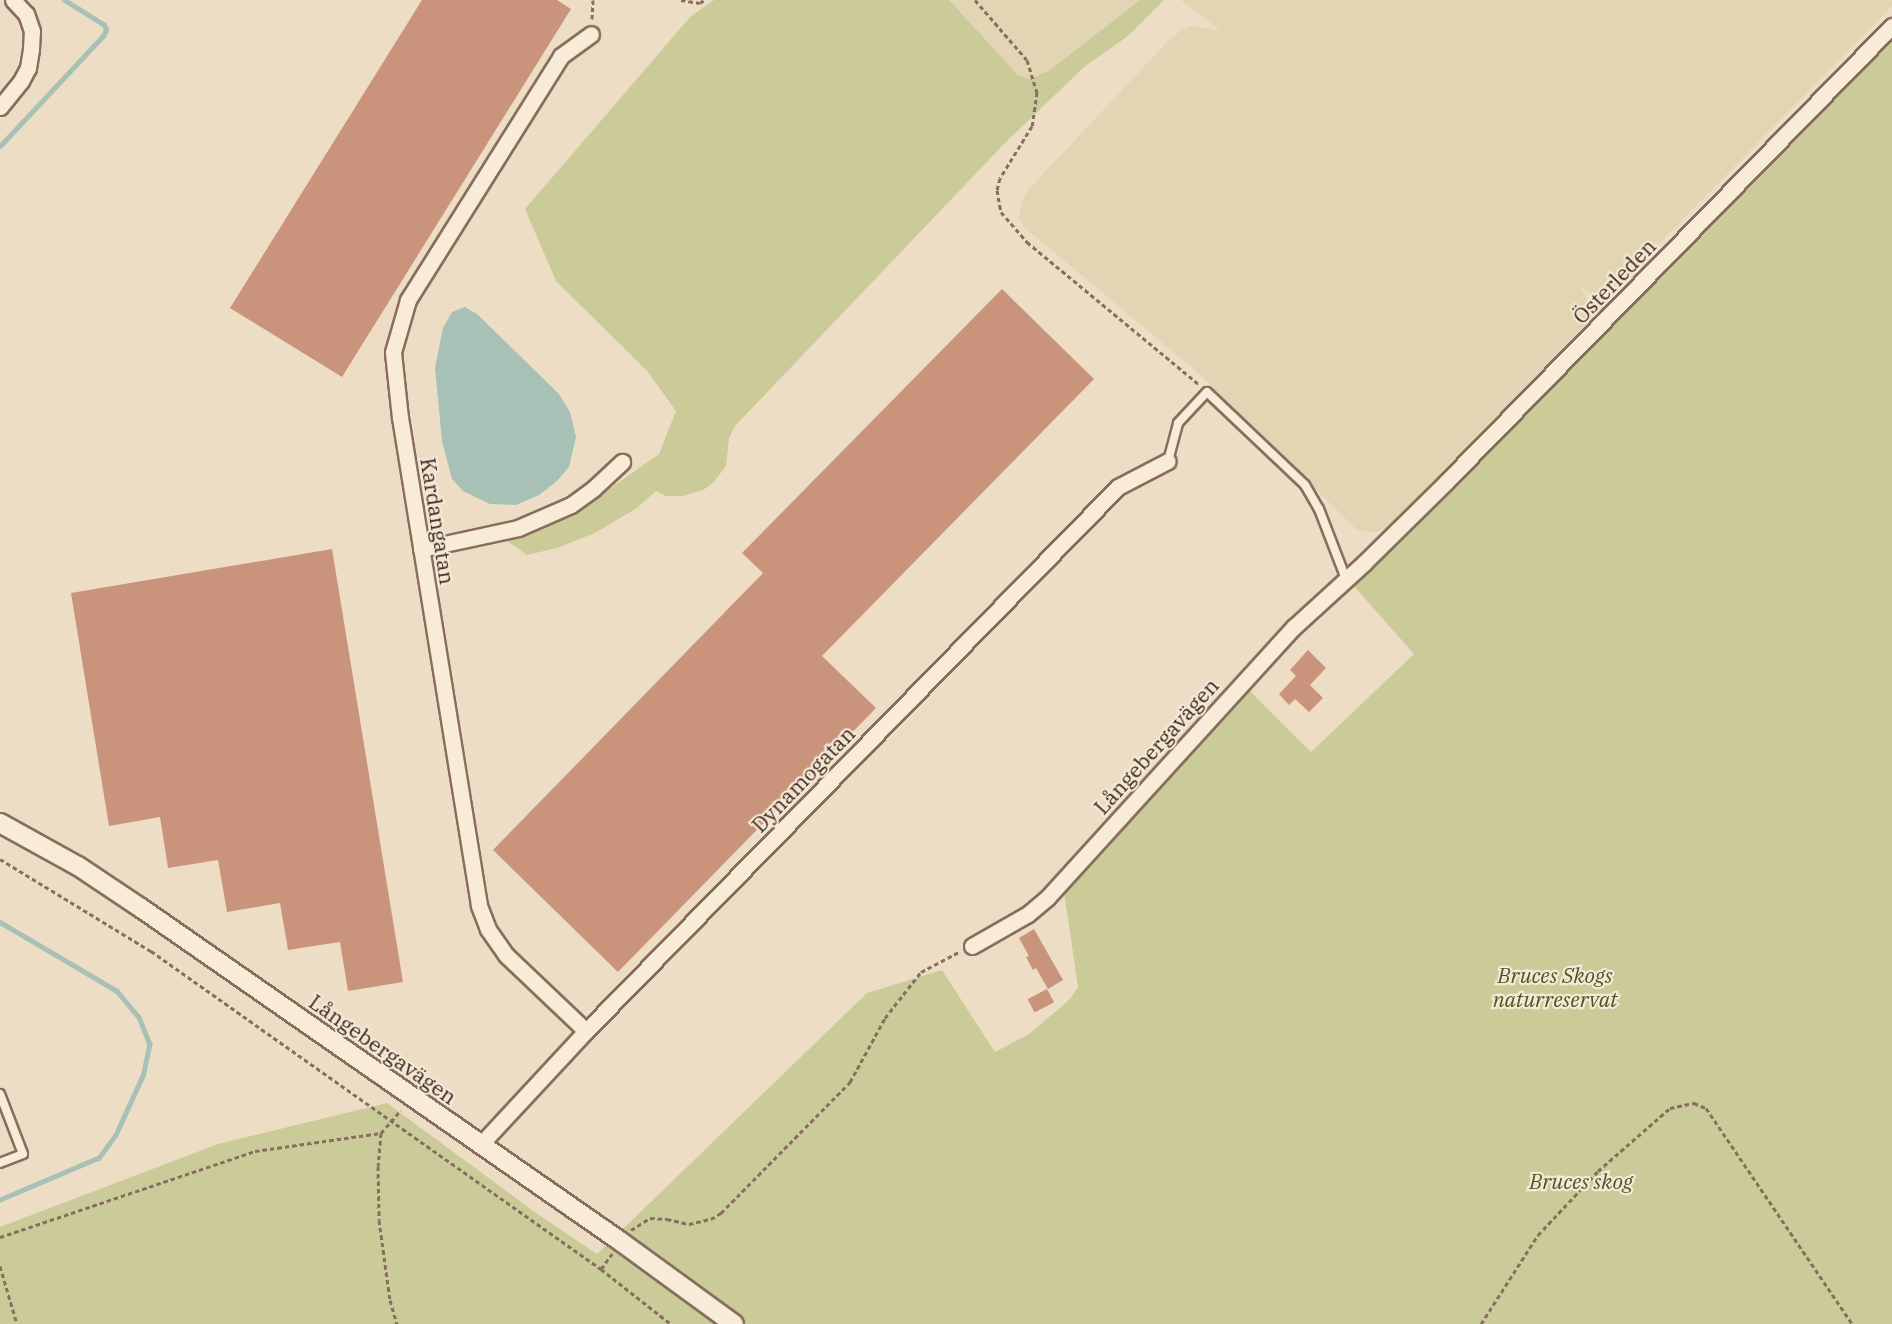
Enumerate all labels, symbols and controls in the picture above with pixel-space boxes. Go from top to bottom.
street label: Österleden [1567,233,1661,329]
street label: Kardangatan [416,456,460,586]
street label: Långebergavägen [1088,673,1224,819]
street label: Dynamogatan [746,721,860,837]
park label: Bruces Skogs naturreservat [1493,962,1617,1012]
street label: Långebergavägen [304,989,462,1109]
park label: Bruces skog [1529,1168,1633,1194]

